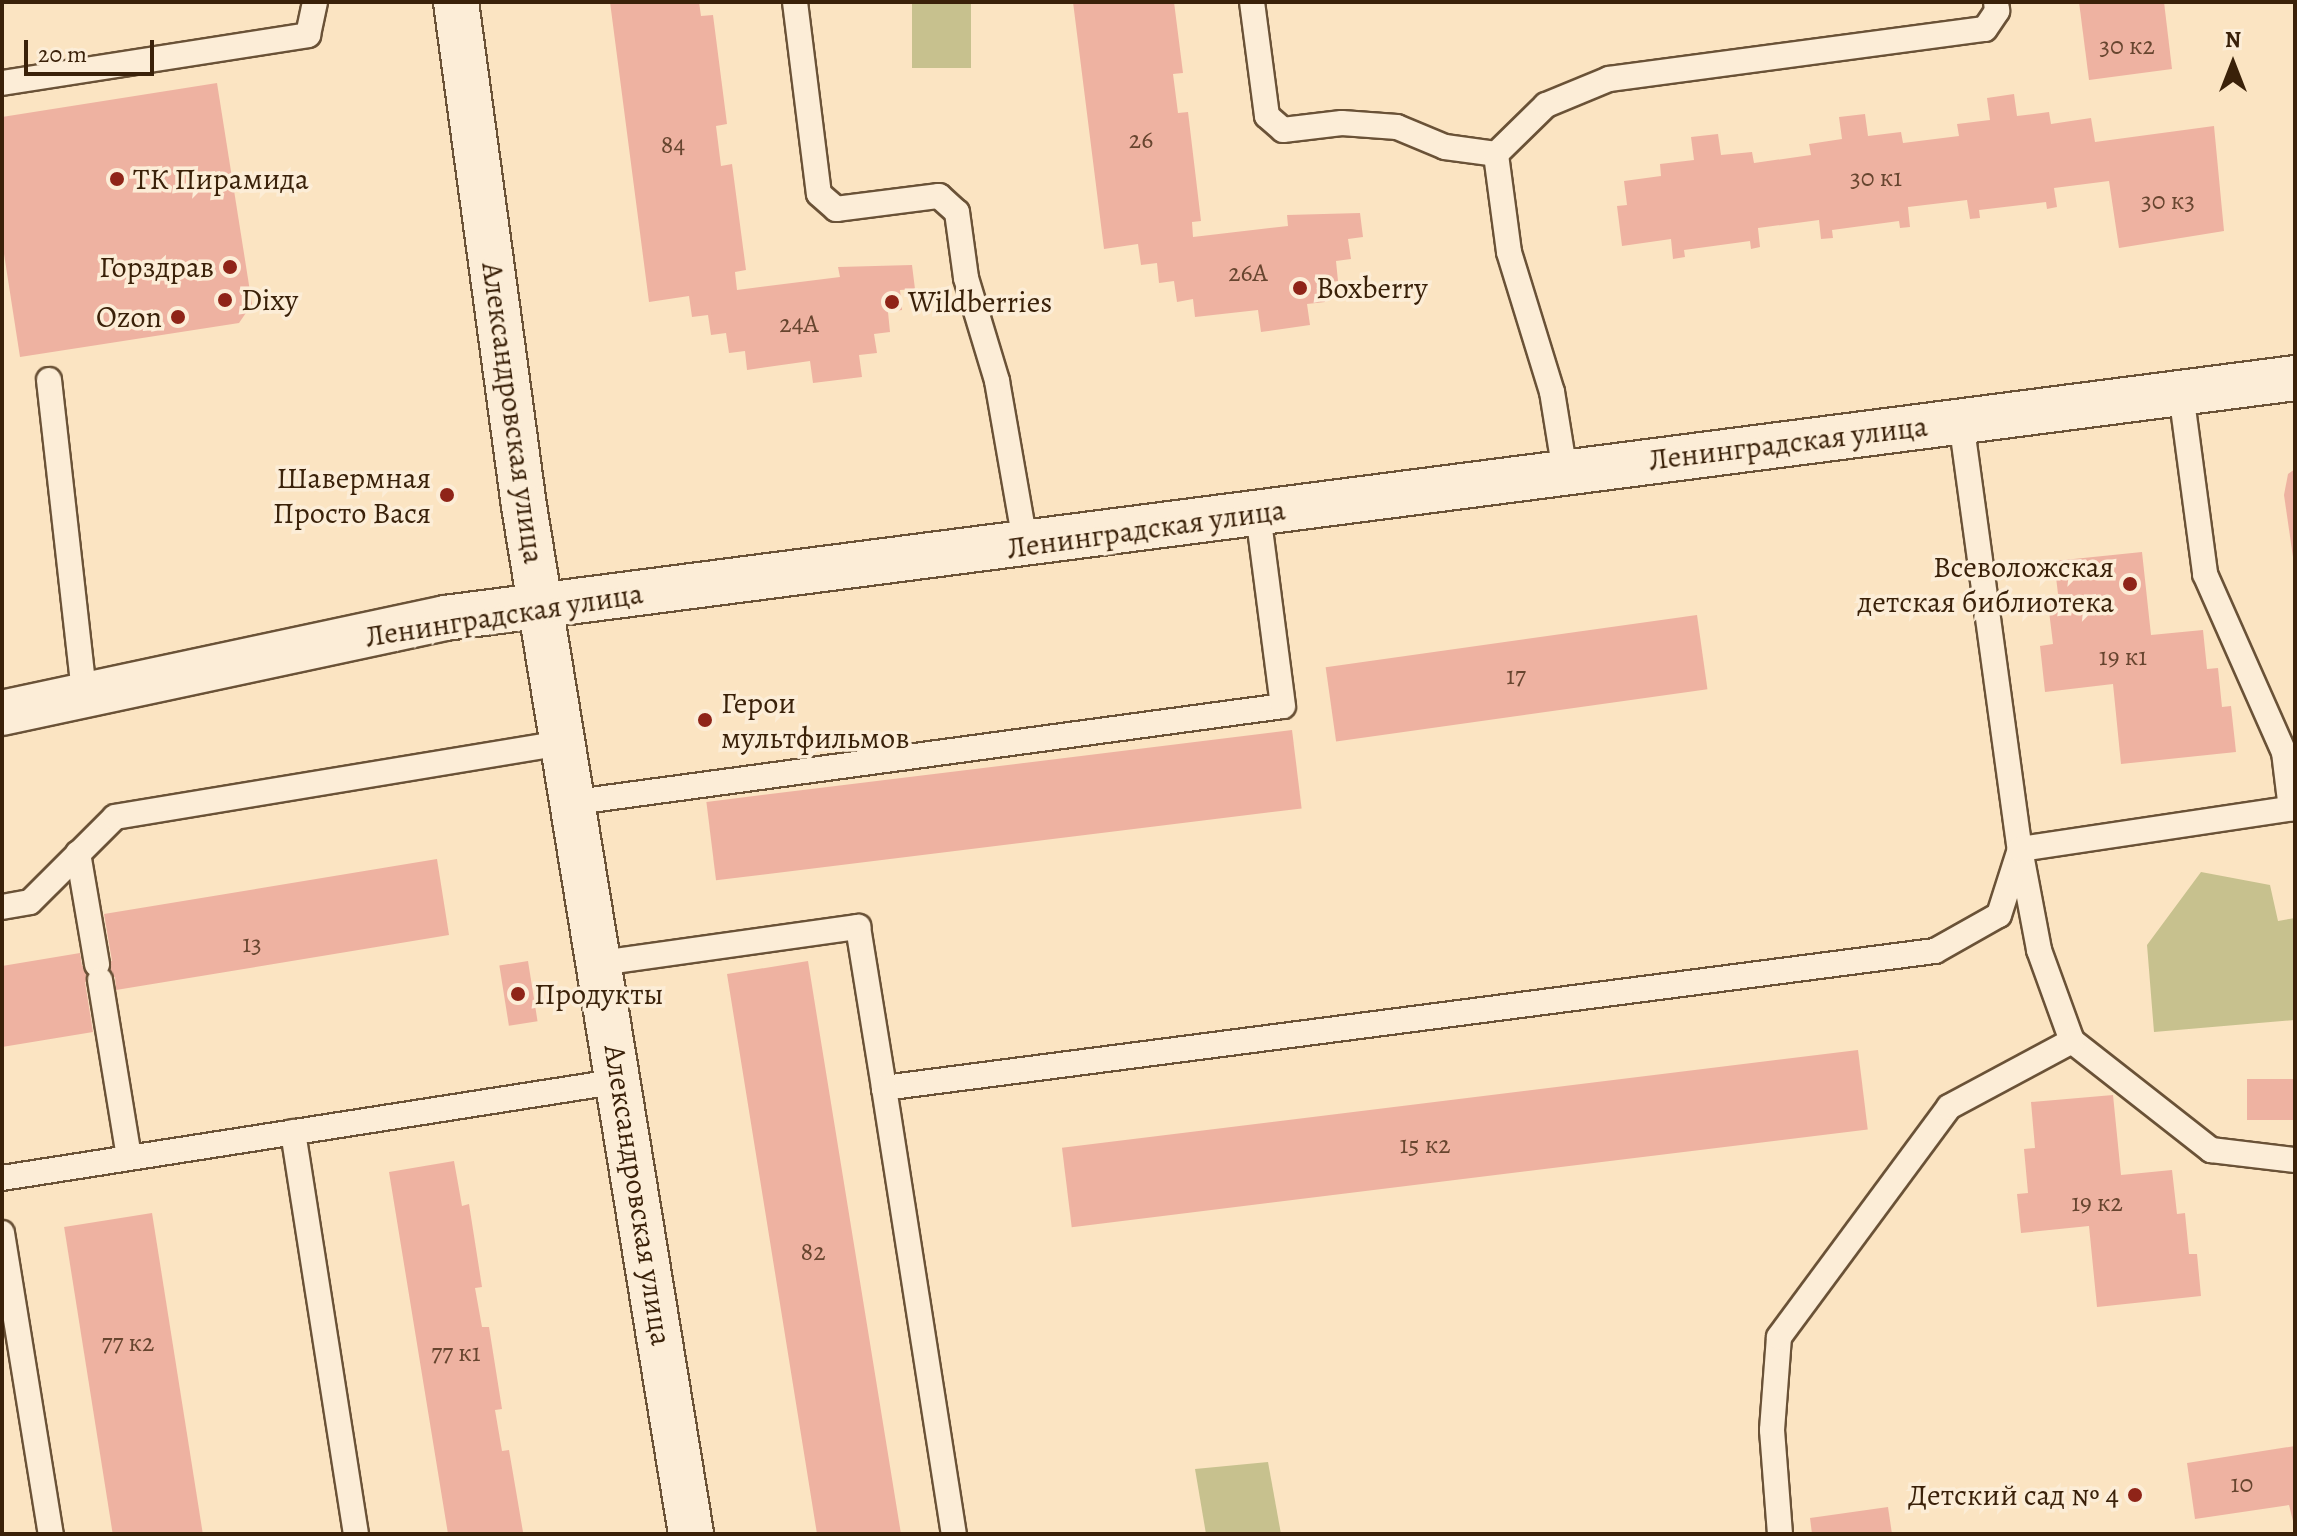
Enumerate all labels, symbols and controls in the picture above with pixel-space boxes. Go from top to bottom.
scale bar [28,24,158,74]
north arrow [2193,24,2273,104]
text: N [2225,25,2241,55]
house number: 30 к2 [2099,30,2155,62]
text: 20 m [38,38,87,70]
house number: 26 [1129,124,1153,156]
house number: 84 [661,129,685,161]
place label: ТК Пирамида [133,161,309,197]
house number: 30 к1 [1850,162,1902,194]
marker: ТК Пирамида [108,170,126,188]
house number: 30 к3 [2141,185,2195,217]
place label: Горздрав [99,249,214,285]
house number: 26А [1228,257,1268,289]
marker: Горздрав [221,258,239,276]
street label: Александровская улица [474,260,552,566]
place label: Boxberry [1316,270,1428,306]
marker: Boxberry [1291,279,1309,297]
place label: Dixy [241,282,298,318]
place label: Wildberries [908,284,1052,320]
marker: Dixy [216,291,234,309]
marker: Wildberries [883,293,901,311]
place label: Ozon [96,299,162,335]
marker: Ozon [169,308,187,326]
house number: 24А [779,308,819,340]
street label: Ленинградская улица [1646,408,1930,478]
place label: Шавермная Просто Вася [273,460,431,530]
marker: Шавермная Просто Вася [438,486,456,504]
street label: Ленинградская улица [1004,492,1288,566]
place label: Всеволожская детская библиотека [1858,549,2114,620]
street label: Ленинградская улица [363,575,645,655]
marker: Всеволожская детская библиотека [2121,575,2139,593]
house number: 19 к1 [2099,641,2147,673]
house number: 17 [1506,660,1526,692]
place label: Герои мультфильмов [721,685,909,756]
marker: Герои мультфильмов [696,711,714,729]
house number: 13 [242,928,262,960]
place label: Продукты [534,976,663,1012]
marker: Продукты [509,985,527,1003]
street label: Александровская улица [596,1042,680,1348]
house number: 15 к2 [1399,1129,1451,1161]
house number: 19 к2 [2071,1187,2123,1219]
house number: 82 [801,1236,825,1268]
house number: 77 к2 [102,1327,154,1359]
house number: 77 к1 [431,1337,481,1369]
house number: 10 [2231,1468,2253,1500]
place label: Детский сад № 4 [1908,1477,2119,1513]
marker: Детский сад № 4 [2126,1486,2144,1504]

